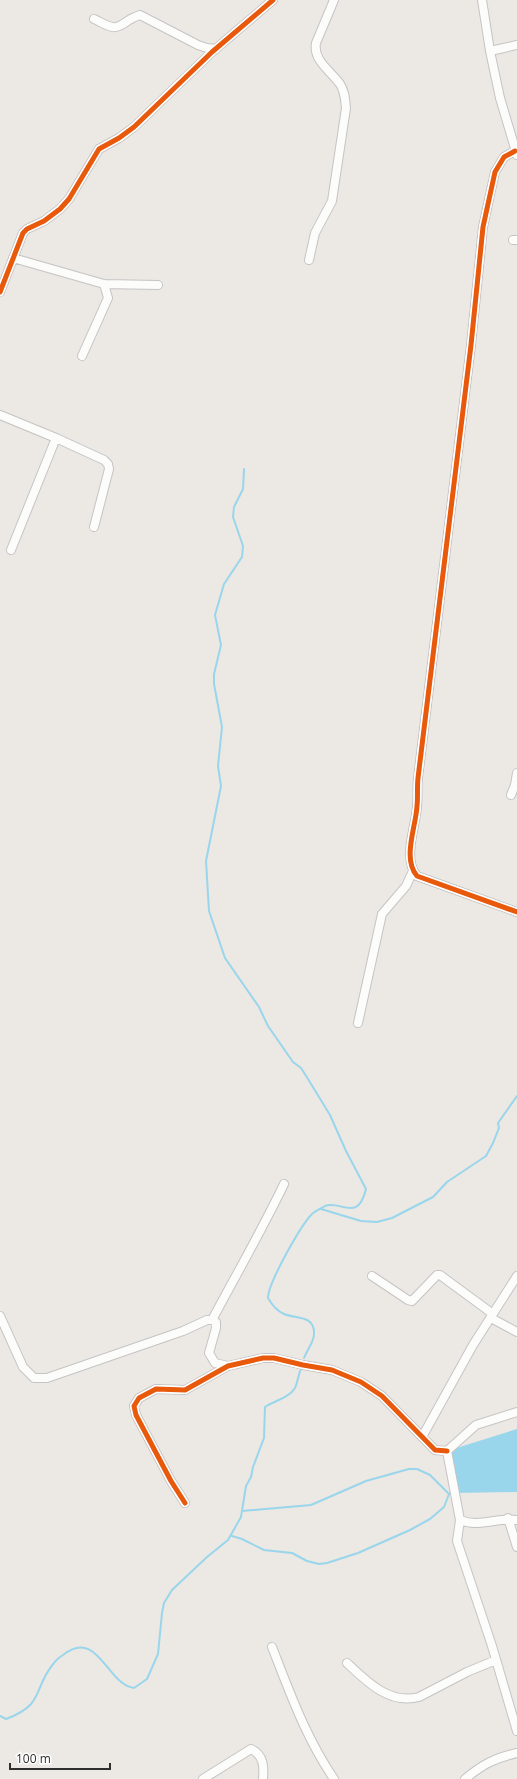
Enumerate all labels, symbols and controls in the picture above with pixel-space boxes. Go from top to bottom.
scale bar [10,1745,110,1771]
text: 100 m [16,1750,51,1767]

